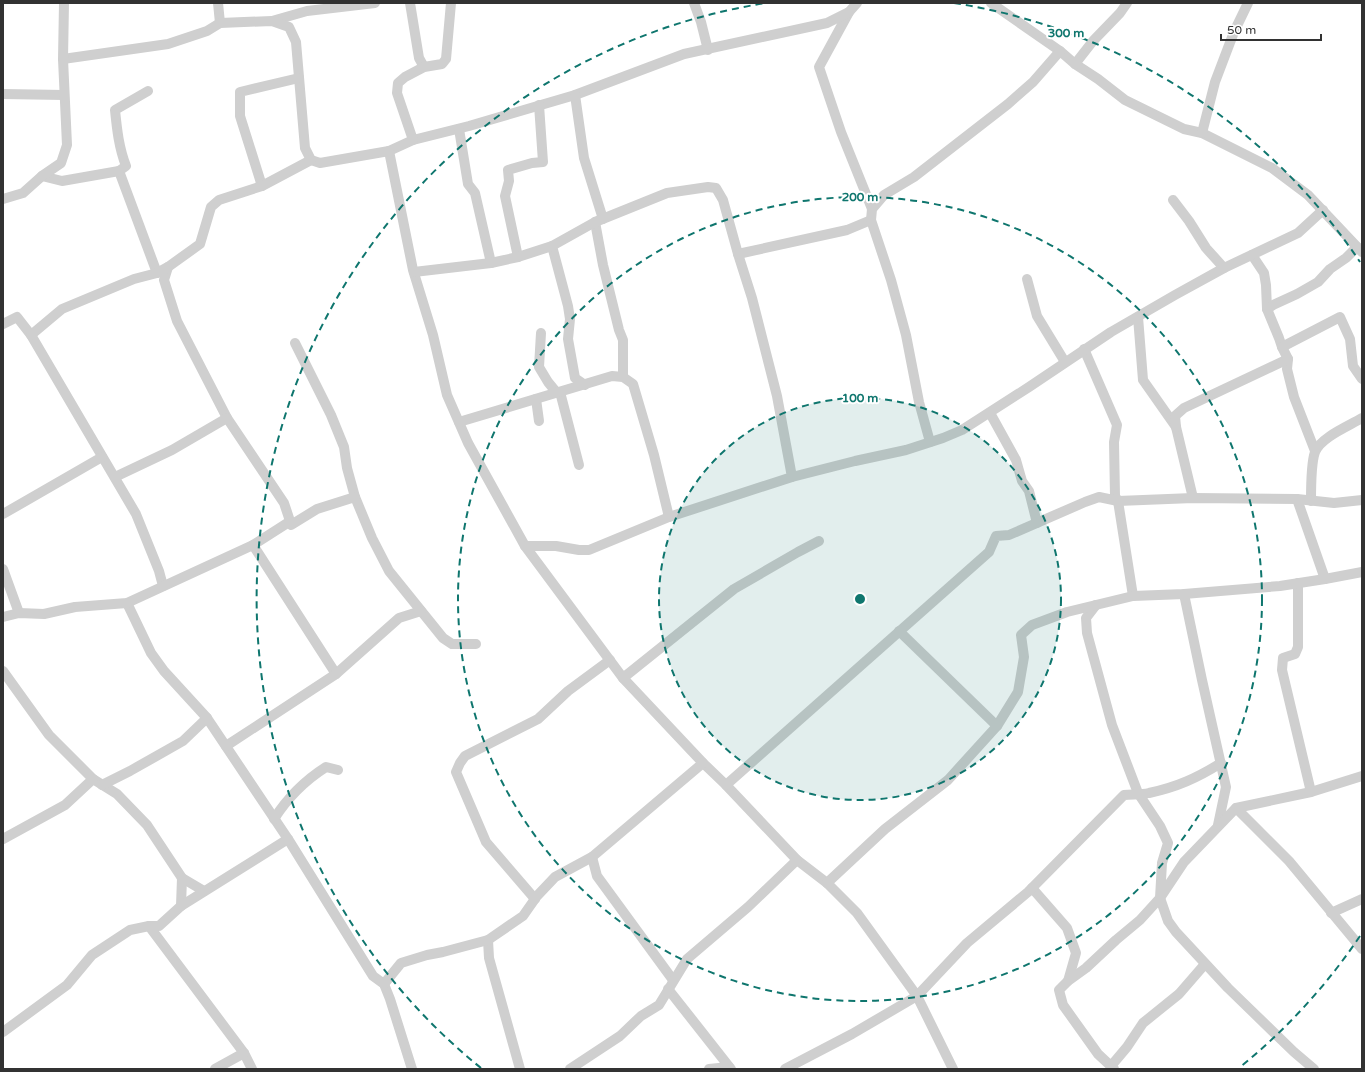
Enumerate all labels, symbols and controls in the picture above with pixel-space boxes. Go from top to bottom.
scale bar [1221,16,1321,42]
text: 50 m [1227,23,1256,37]
text: 300 m [1048,26,1084,40]
text: 200 m [842,190,878,204]
text: 100 m [842,391,878,405]
centre of rings [853,592,867,606]

